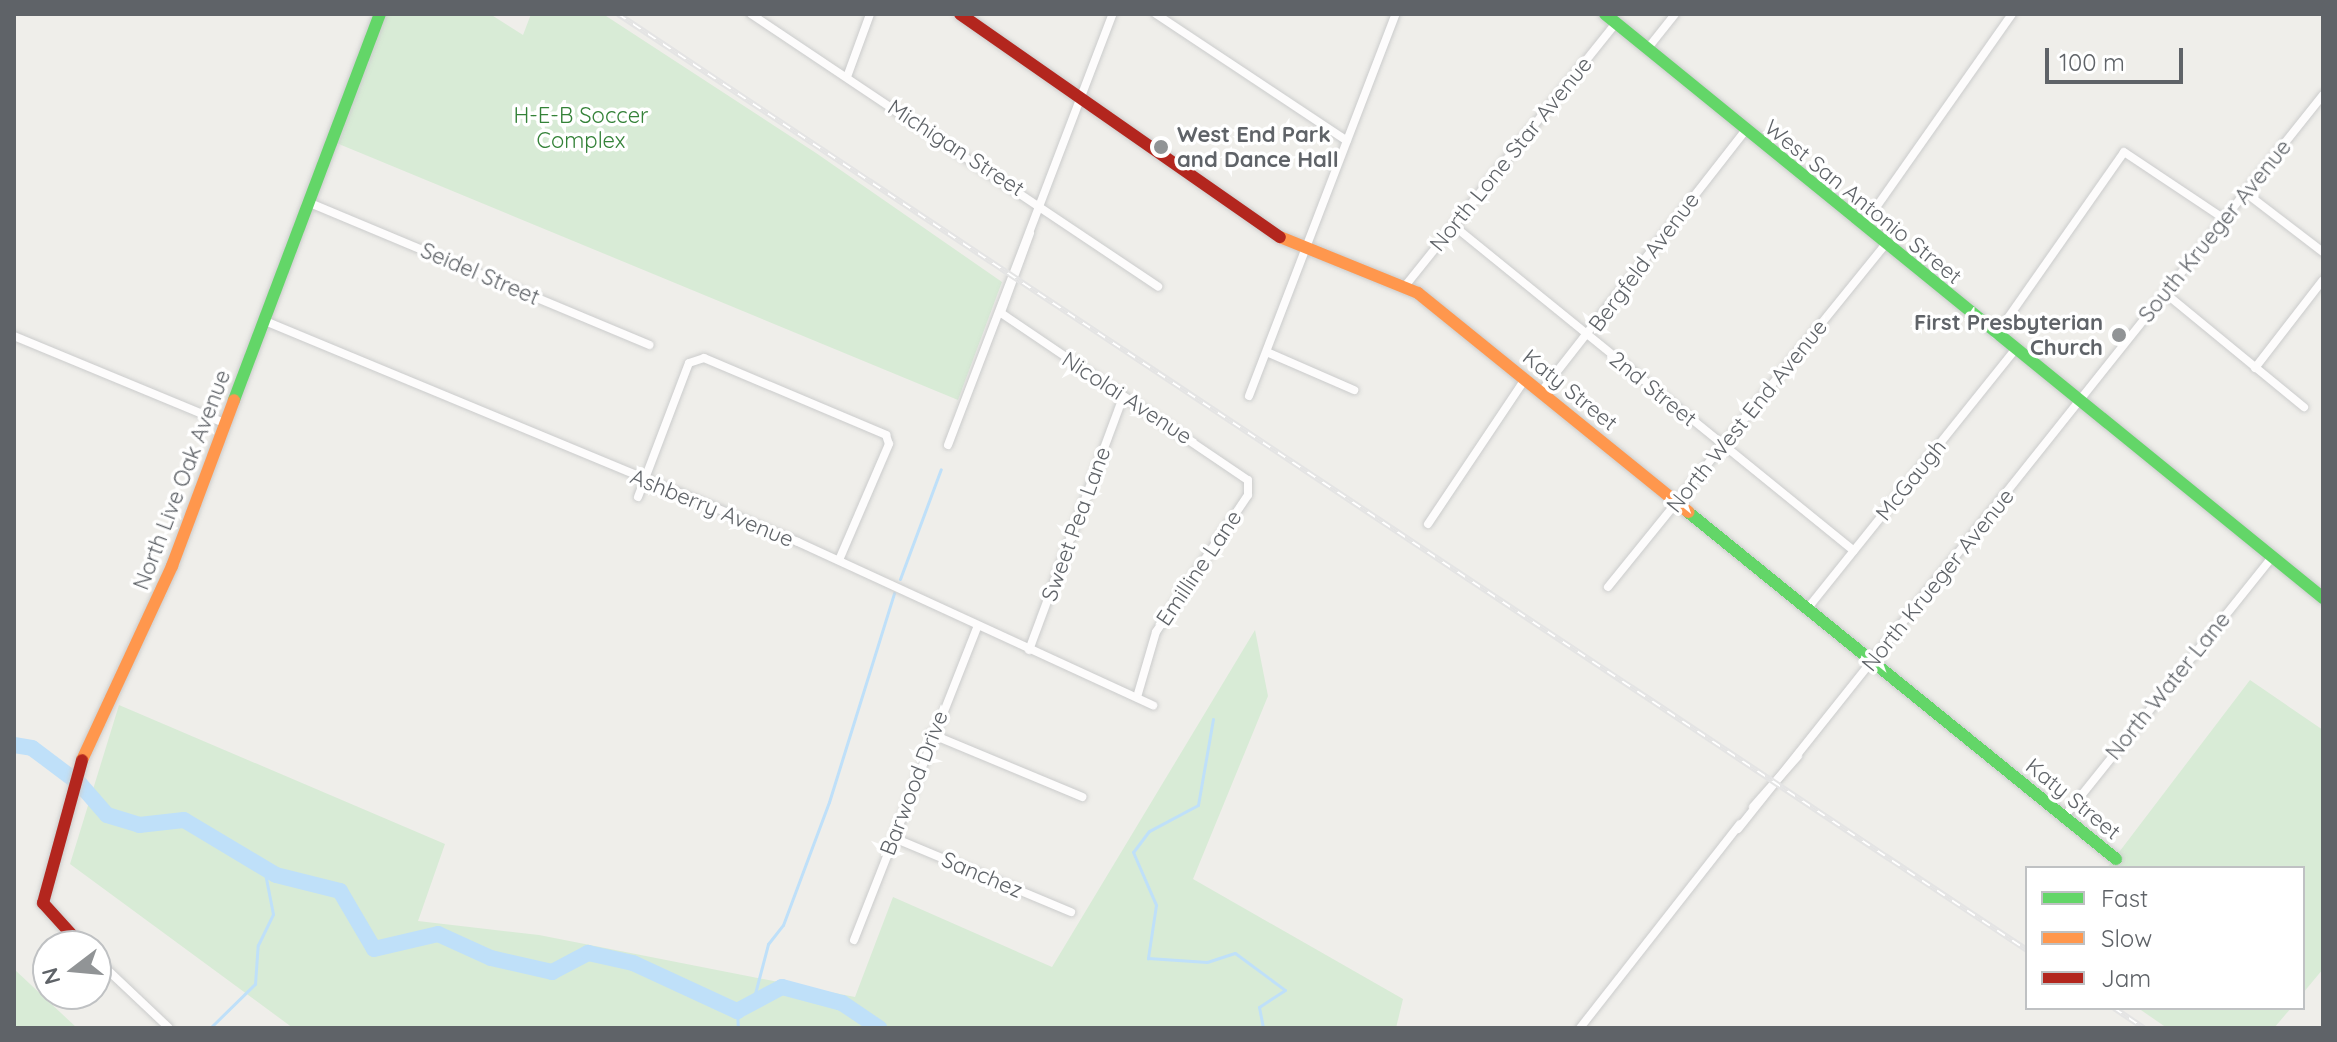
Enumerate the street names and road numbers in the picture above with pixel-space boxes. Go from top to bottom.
street label: North Lone Star Avenue [1424,51,1598,257]
street label: Michigan Street [883,94,1029,202]
street label: West San Antonio Street [1759,114,1967,290]
street label: South Krueger Avenue [2133,134,2297,328]
street label: Bergfeld Avenue [1583,187,1705,337]
street label: Seidel Street [417,237,543,311]
street label: North West End Avenue [1661,314,1833,518]
street label: Katy Street [1517,344,1623,436]
street label: Nicolai Avenue [1057,346,1197,450]
street label: 2nd Street [1604,346,1702,432]
street label: North Live Oak Avenue [128,366,236,594]
street label: McGaugh [1870,434,1952,526]
street label: Sweet Pea Lane [1036,443,1116,605]
street label: Ashberry Avenue [627,463,797,553]
street label: North Krueger Avenue [1856,483,2020,677]
street label: Emilline Lane [1151,505,1247,631]
street label: North Water Lane [2100,607,2236,765]
street label: Barwood Drive [874,707,954,859]
street label: Katy Street [2020,753,2126,845]
street label: Sanchez [938,846,1026,904]

